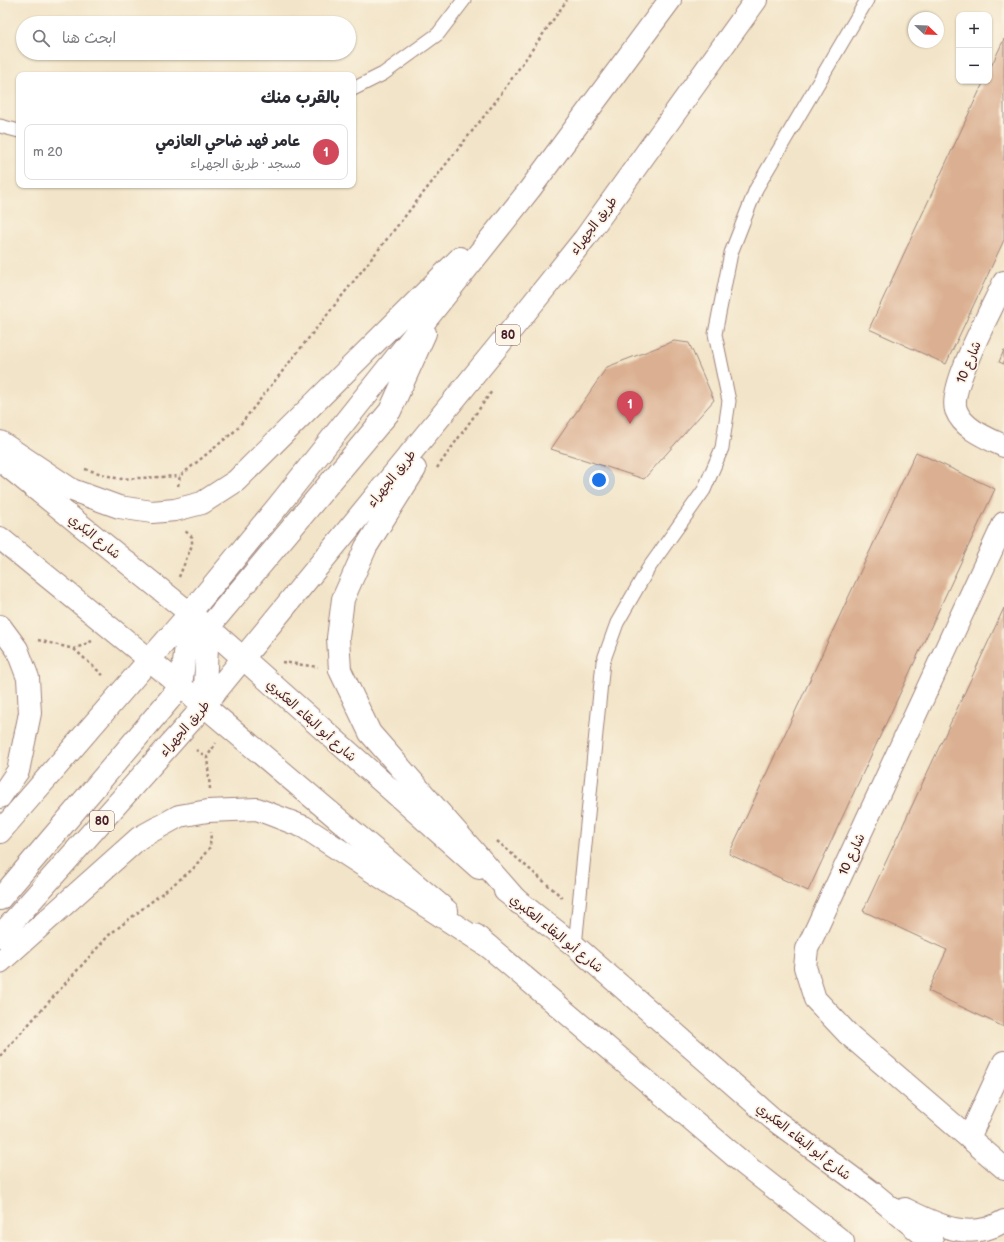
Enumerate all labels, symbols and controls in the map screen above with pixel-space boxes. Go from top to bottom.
north arrow [908,12,944,48]
map controls [956,12,992,84]
button: + [956,12,992,48]
search box [16,16,356,60]
icon: search [30,27,52,49]
text: ابحث هنا [62,29,116,48]
button: − [956,48,992,84]
text: بالقرب منك [261,88,340,108]
text: عامر فهد ضاحي العازمي [156,132,301,151]
text: 20 m [33,144,63,160]
text: 1 [323,144,329,160]
text: مسجد · طريق الجهراء [190,156,301,172]
street label: طريق الجهراء [567,193,621,258]
road number: 80 [496,325,520,345]
street label: شارع 10 [953,339,986,386]
pin: 1 [617,391,643,424]
street label: طريق الجهراء [364,447,420,510]
your location [589,470,609,490]
street label: شارع البكري [65,511,124,563]
street label: شارع أبو البقاء العكبري [262,676,360,766]
street label: طريق الجهراء [156,697,213,760]
road number: 80 [90,811,114,831]
street label: شارع 10 [835,831,869,878]
street label: شارع أبو البقاء العكبري [506,891,606,977]
street label: شارع أبو البقاء العكبري [752,1100,854,1184]

